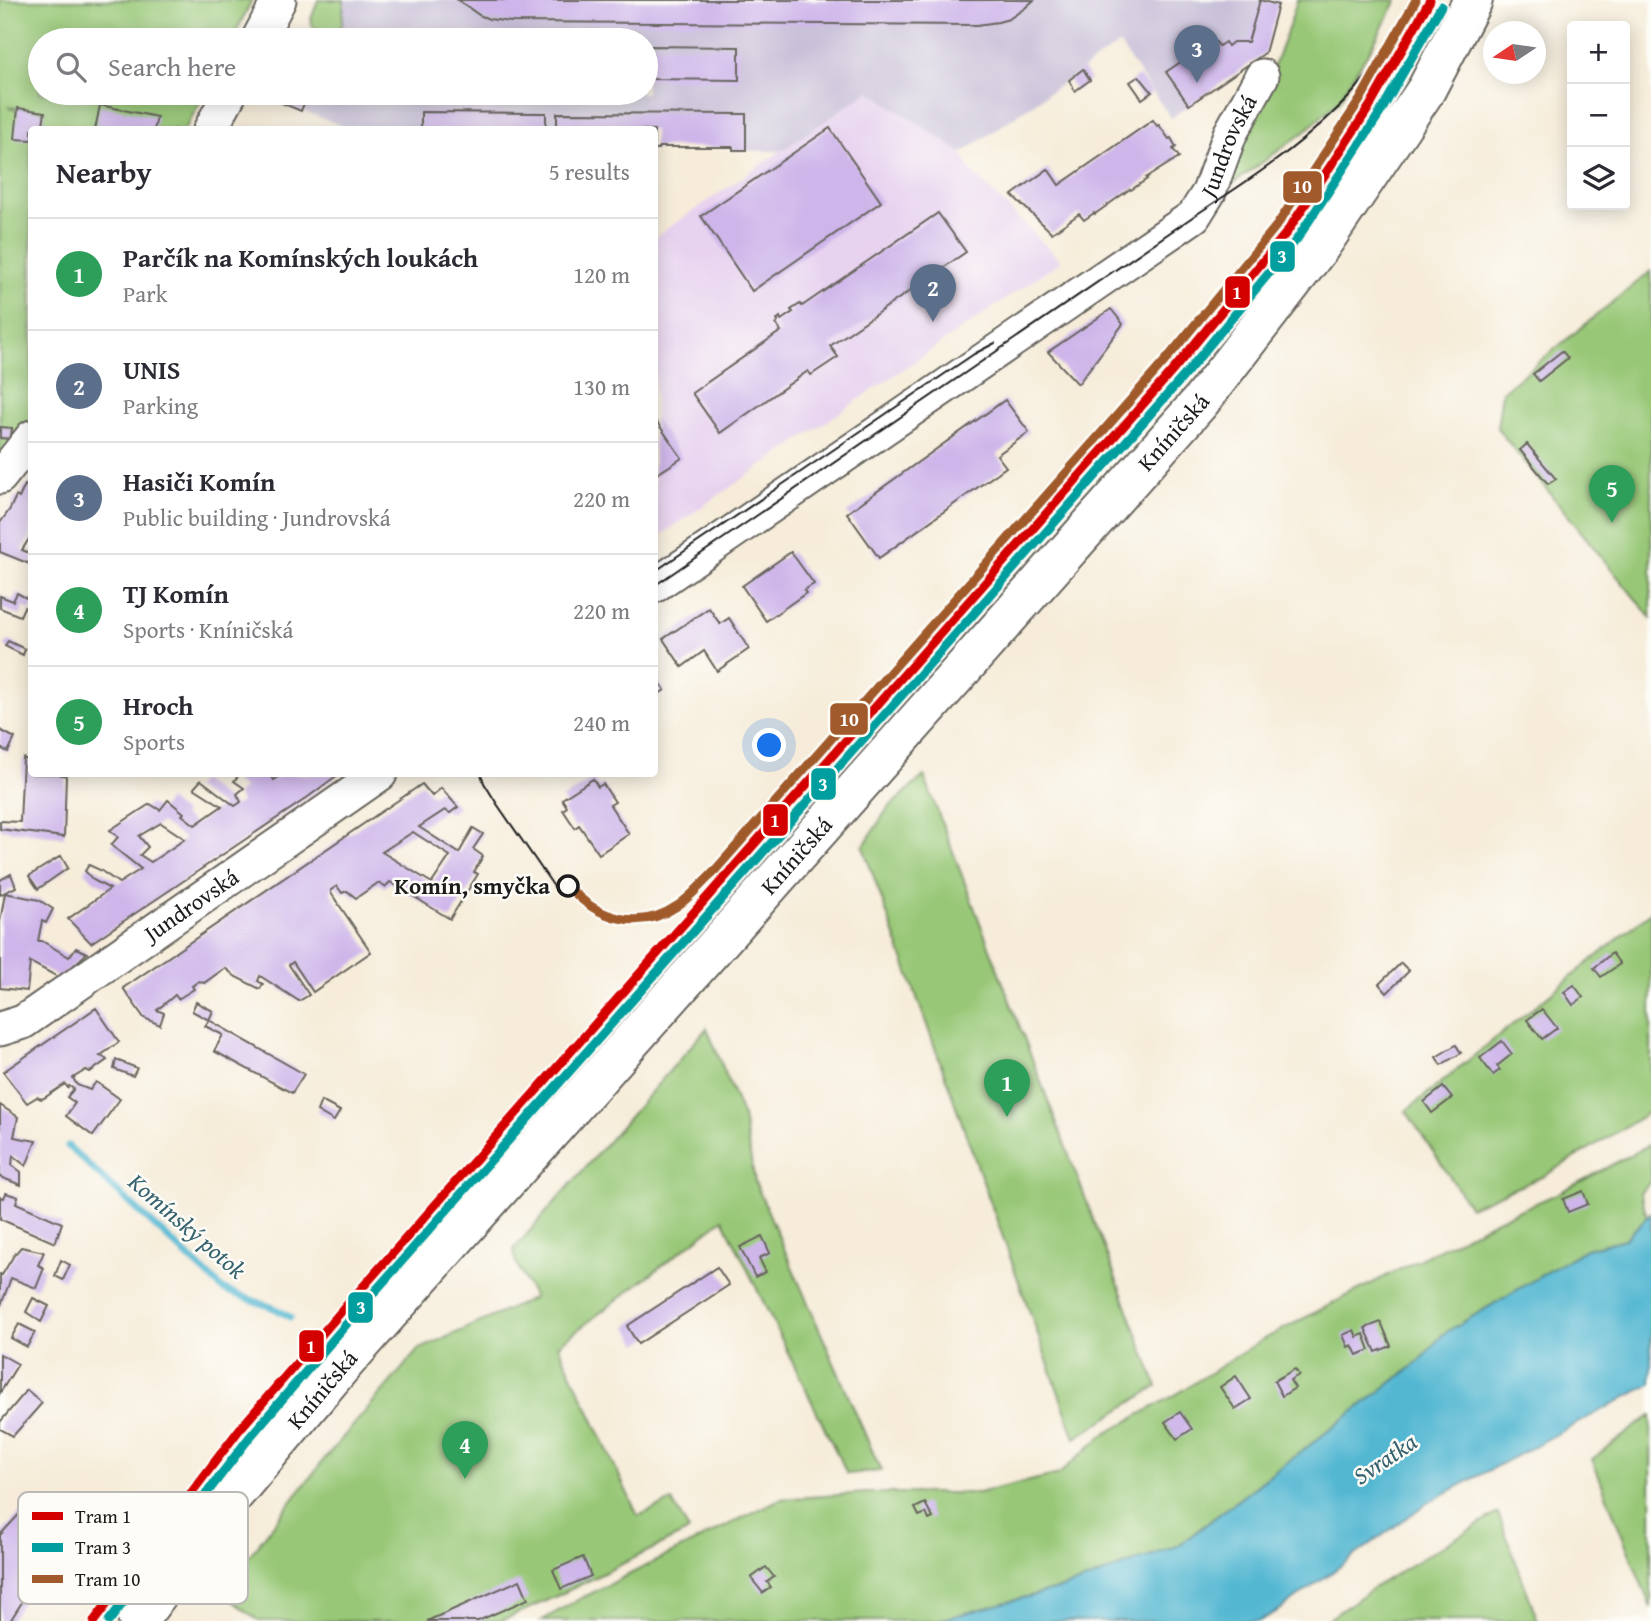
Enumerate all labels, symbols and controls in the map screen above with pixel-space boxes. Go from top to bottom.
north arrow [1483,21,1546,84]
map controls [1567,21,1630,210]
button: + [1567,21,1630,84]
pin: 3 [1174,25,1220,83]
search box [28,28,658,105]
text: Search here [108,47,236,86]
icon: search [52,48,90,86]
button: − [1567,84,1630,147]
street label: Jundrovská [1191,88,1265,207]
button: layers [1567,147,1630,210]
text: Nearby [56,150,152,194]
text: 5 results [549,155,630,188]
line badge: 10 [1282,170,1323,204]
text: 10 [1292,172,1312,200]
text: Parčík na Komínských loukách [123,238,478,277]
line badge: 3 [1269,240,1296,273]
text: 3 [1277,242,1287,270]
text: 1 [73,258,85,291]
text: 120 m [573,258,630,291]
pin: 2 [910,264,956,322]
line badge: 1 [1224,275,1251,309]
text: Park [123,277,167,310]
text: 1 [1232,278,1242,306]
text: UNIS [123,350,180,389]
text: 2 [73,370,85,403]
text: 130 m [573,370,630,403]
street label: Kníničská [1129,386,1217,478]
text: Parking [123,389,198,422]
text: Hasiči Komín [123,462,275,501]
pin: 5 [1589,465,1635,523]
text: 3 [73,482,85,515]
text: 220 m [573,482,630,515]
text: Public building · Jundrovská [123,501,391,534]
text: TJ Komín [123,574,229,613]
text: 4 [73,594,85,627]
text: 220 m [573,594,630,627]
text: Sports · Kníničská [123,613,293,646]
text: Hroch [123,686,193,725]
line badge: 10 [829,702,869,736]
text: 10 [839,705,859,733]
text: 5 [73,706,85,739]
text: 240 m [573,706,630,739]
text: Sports [123,725,185,758]
your location [752,728,786,762]
line badge: 3 [810,767,837,801]
text: 3 [818,770,828,798]
line badge: 1 [762,803,789,837]
text: 1 [770,806,780,834]
street label: Kníničská [752,809,840,901]
street label: Jundrovská [135,860,245,951]
place label: Komín, smyčka [394,869,550,902]
marker: Komín, smyčka [557,875,579,897]
pin: 1 [984,1059,1030,1117]
water label: Komínský potok [120,1164,254,1287]
line badge: 3 [347,1291,374,1324]
text: 3 [356,1293,366,1321]
line badge: 1 [298,1329,325,1363]
text: 1 [306,1332,316,1360]
street label: Kníničská [279,1342,365,1436]
pin: 4 [442,1421,488,1479]
water label: Svratka [1346,1424,1424,1493]
legend [18,1492,248,1604]
text: Tram 1 [75,1502,131,1530]
text: Tram 3 [75,1533,131,1561]
text: Tram 10 [75,1565,140,1593]

